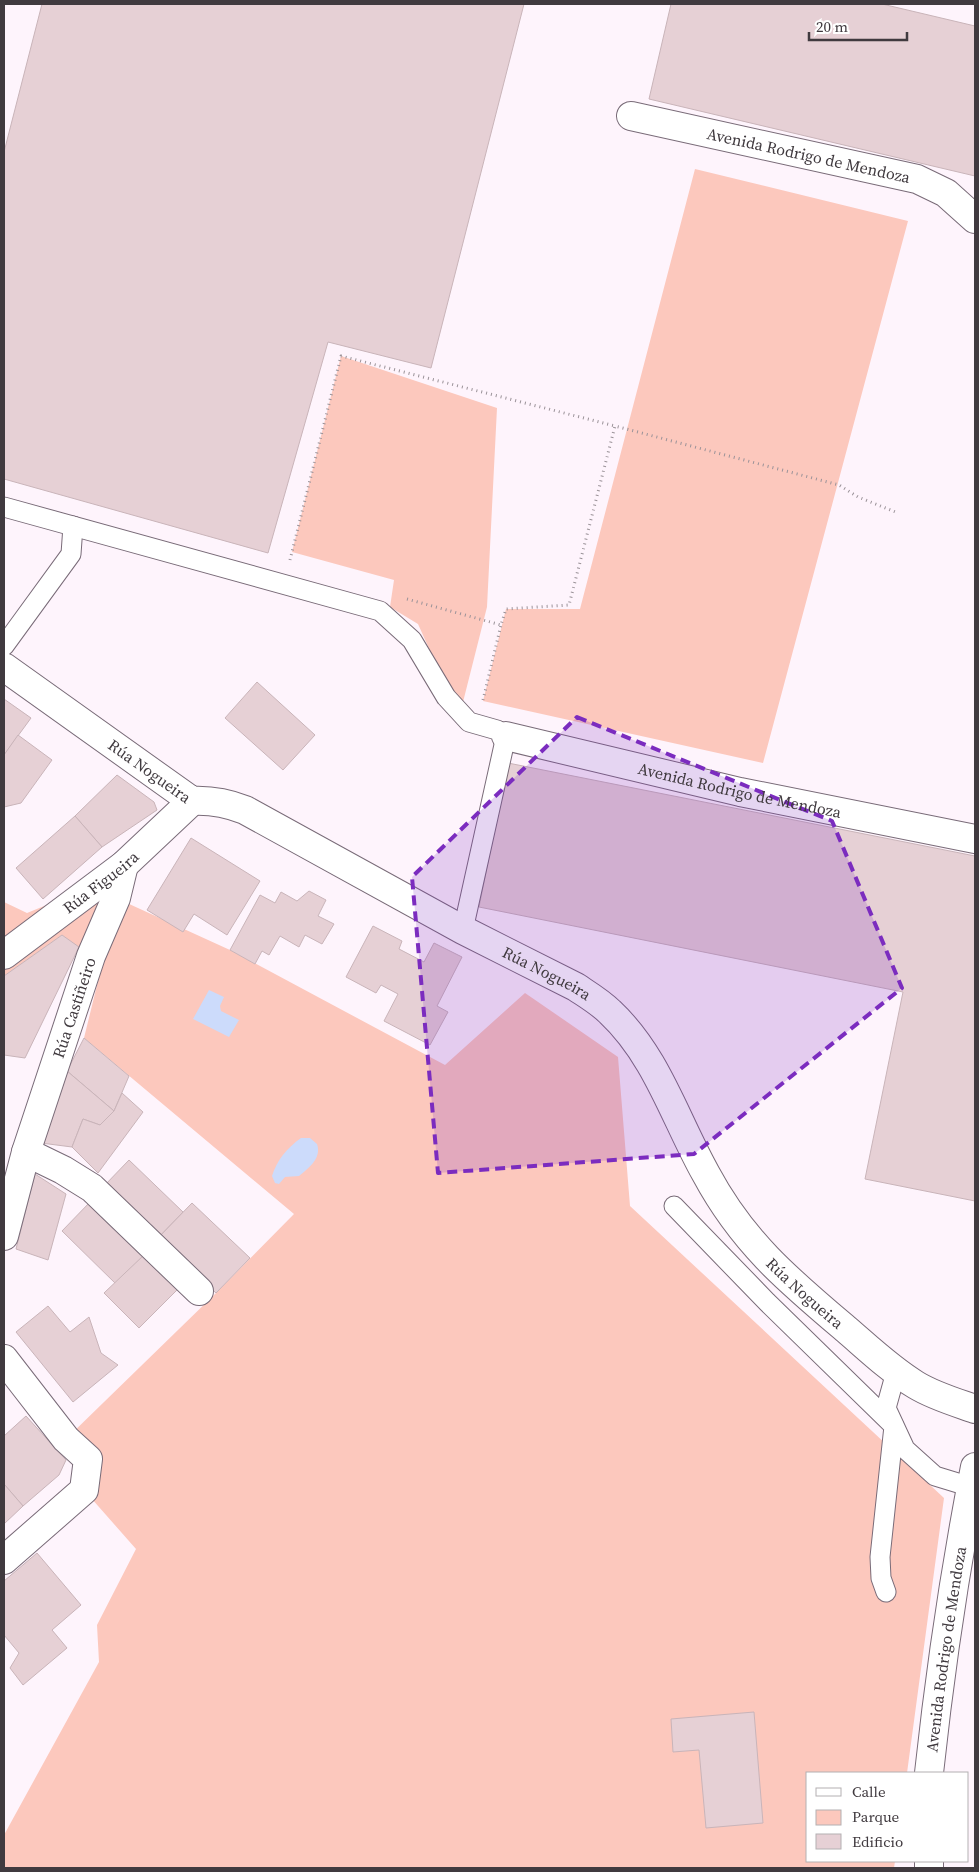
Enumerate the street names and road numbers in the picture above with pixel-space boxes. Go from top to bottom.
street label: Avenida Rodrigo de Mendoza [705,122,913,188]
street label: Rúa Nogueira [104,734,196,808]
street label: Avenida Rodrigo de Mendoza [636,757,844,823]
street label: Rúa Figueira [58,845,144,918]
street label: Rúa Nogueira [499,941,596,1006]
street label: Rúa Castiñeiro [47,954,101,1061]
street label: Rúa Nogueira [762,1253,849,1334]
street label: Avenida Rodrigo de Mendoza [920,1544,971,1753]

